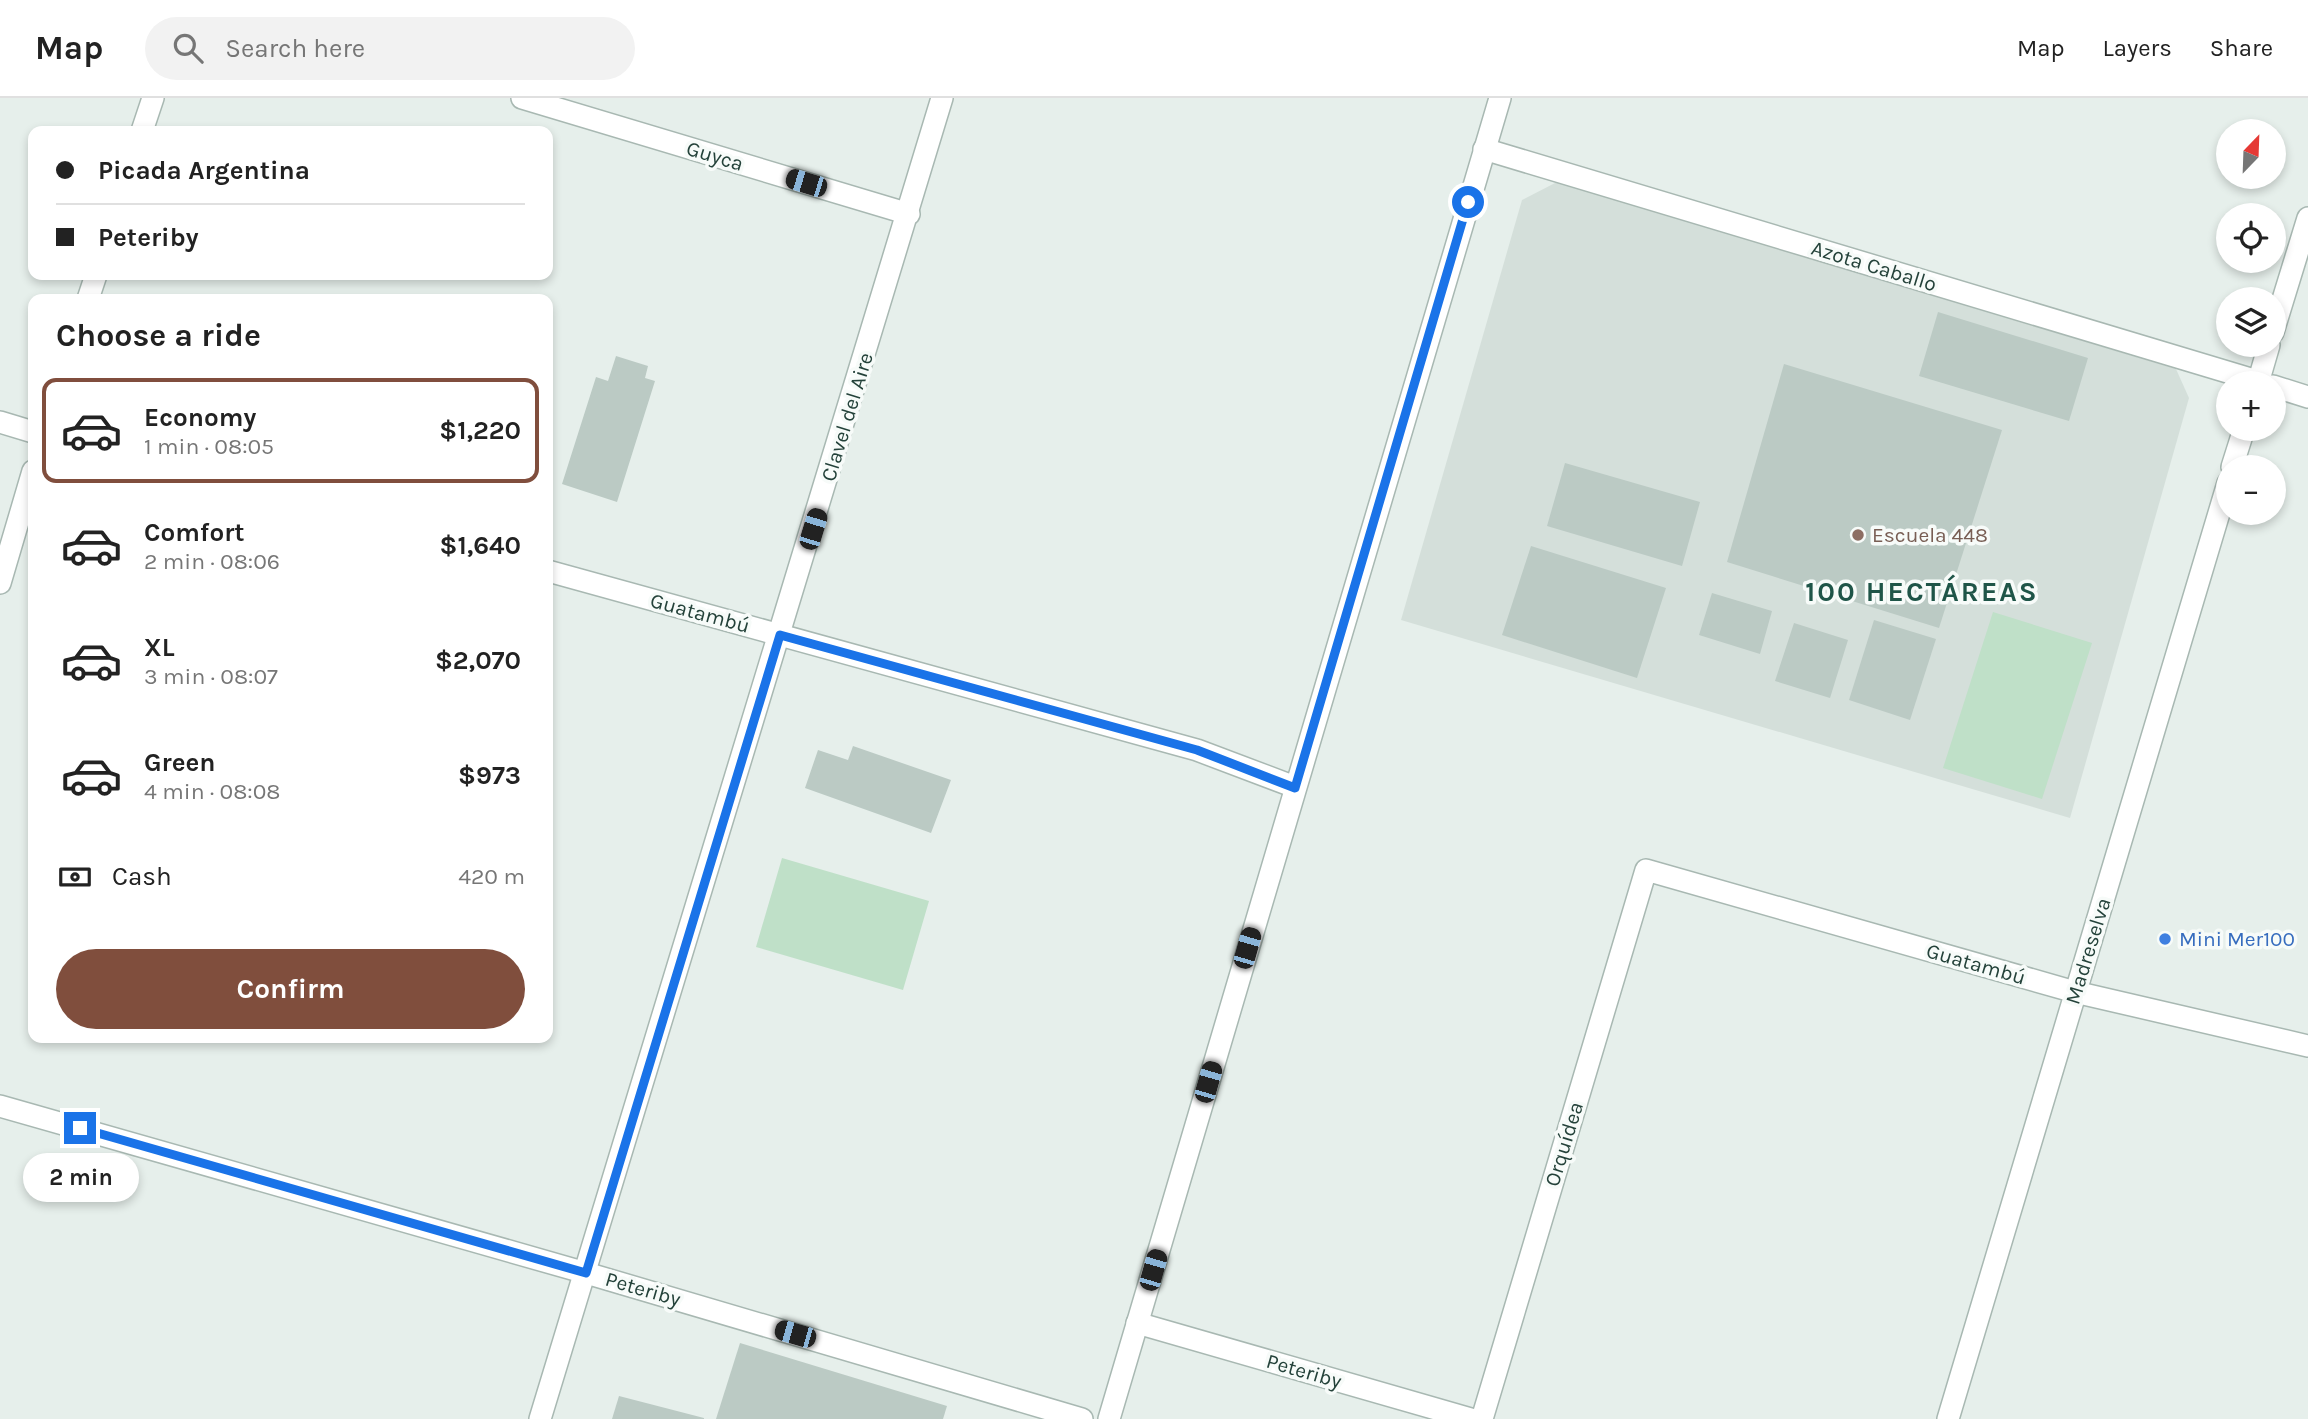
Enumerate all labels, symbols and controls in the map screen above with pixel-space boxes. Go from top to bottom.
search box [145,17,635,80]
text: Map [35,29,103,67]
icon: search [169,29,207,67]
text: Search here [225,33,365,64]
text: Map [2017,34,2065,62]
text: Layers [2103,34,2172,62]
text: Share [2210,34,2273,62]
north arrow [2216,119,2286,189]
map controls [2216,119,2286,525]
street label: Guyca [684,136,746,176]
text: Picada Argentina [98,155,310,186]
car [783,167,830,199]
route start [1452,186,1484,218]
button: locate [2216,203,2286,273]
text: Peteriby [98,222,199,253]
street label: Azota Caballo [1809,236,1939,296]
button: layers [2216,287,2286,357]
text: Choose a ride [56,317,261,354]
street label: Clavel del Aire [816,350,878,484]
button: + [2216,371,2286,441]
icon: car [60,399,123,462]
text: Economy [144,402,256,433]
text: $1,220 [439,415,521,446]
text: 1 min · 08:05 [144,433,274,460]
button: − [2216,455,2286,525]
car [797,506,830,552]
icon: car [60,514,123,577]
text: Comfort [144,517,245,548]
place label: Escuela 448 [1872,523,1988,547]
marker: Escuela 448 [1850,527,1866,543]
text: $1,640 [440,530,521,561]
text: 2 min · 08:06 [144,548,280,575]
district label: 100 HECTÁREAS [1805,574,2039,608]
street label: Guatambú [648,588,752,638]
icon: car [60,629,123,692]
text: XL [144,632,175,663]
text: $2,070 [435,645,521,676]
text: 3 min · 08:07 [144,663,278,690]
icon: car [60,744,123,807]
text: Green [144,747,216,778]
text: $973 [458,760,521,791]
text: 4 min · 08:08 [144,778,280,805]
icon: cash [56,858,94,896]
text: Cash [112,861,172,892]
text: 420 m [458,863,525,890]
street label: Madreselva [2060,895,2116,1007]
car [1232,925,1263,971]
place label: Mini Mer100 [2179,927,2295,951]
marker: Mini Mer100 [2157,931,2173,947]
street label: Guatambú [1924,938,2028,990]
button: Confirm [56,949,525,1029]
car [1193,1059,1224,1105]
street label: Orquídea [1540,1099,1588,1189]
route end [64,1112,96,1144]
callout: 2 min [22,1152,138,1202]
text: 2 min [49,1164,113,1191]
car [1138,1247,1169,1293]
street label: Peteriby [603,1267,684,1311]
car [772,1318,819,1350]
street label: Peteriby [1264,1349,1345,1393]

